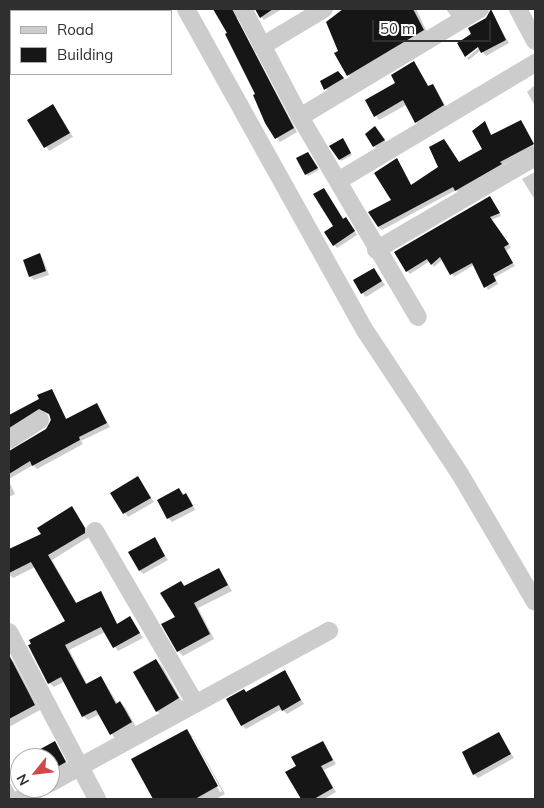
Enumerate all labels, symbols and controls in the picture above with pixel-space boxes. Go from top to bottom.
legend [10,10,172,75]
scale bar [374,10,493,42]
text: 50 m [380,19,415,38]
text: Road [57,20,94,39]
text: Building [57,45,113,64]
north arrow [10,748,60,798]
text: N [12,771,33,789]

